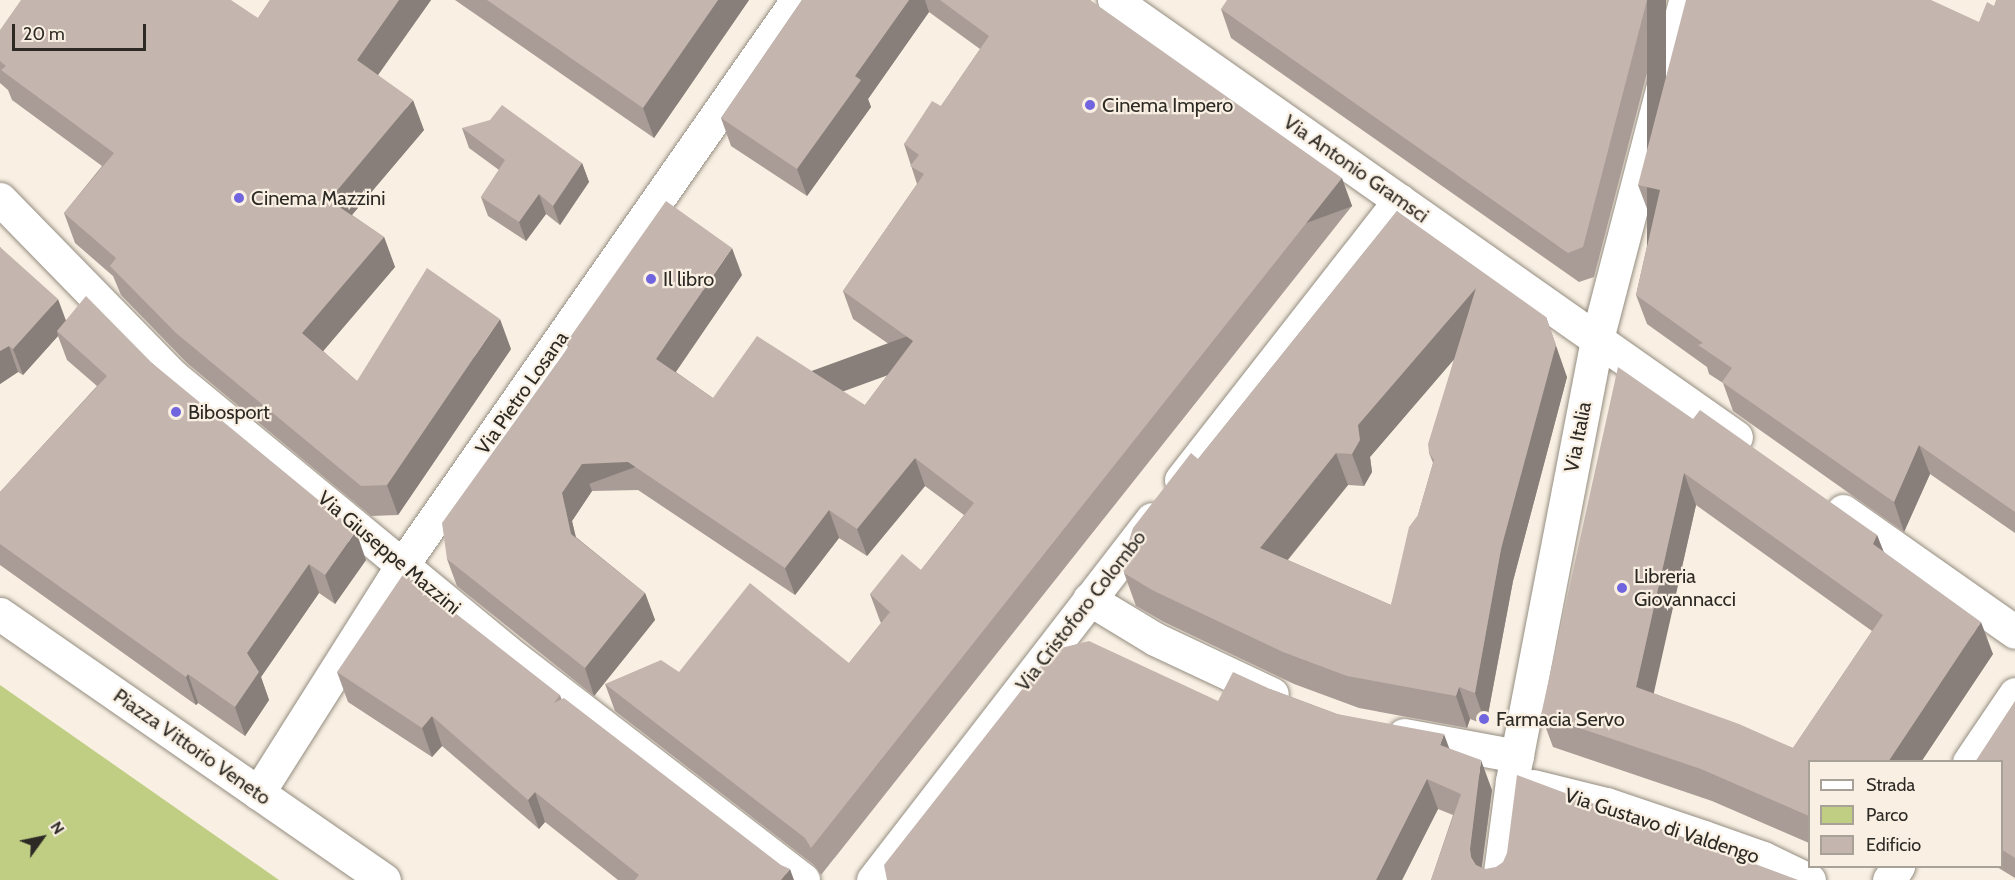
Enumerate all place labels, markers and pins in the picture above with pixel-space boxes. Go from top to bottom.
place label: Cinema Impero [1102,93,1233,117]
marker: Cinema Impero [1083,98,1097,112]
place label: Cinema Mazzini [251,186,385,210]
marker: Cinema Mazzini [232,191,246,205]
place label: Il libro [663,267,714,291]
marker: Il libro [644,272,658,286]
place label: Bibosport [188,400,270,424]
marker: Bibosport [169,405,183,419]
place label: Libreria Giovannacci [1634,564,1736,611]
marker: Libreria Giovannacci [1615,581,1629,595]
place label: Farmacia Servo [1496,707,1625,731]
marker: Farmacia Servo [1477,712,1491,726]

